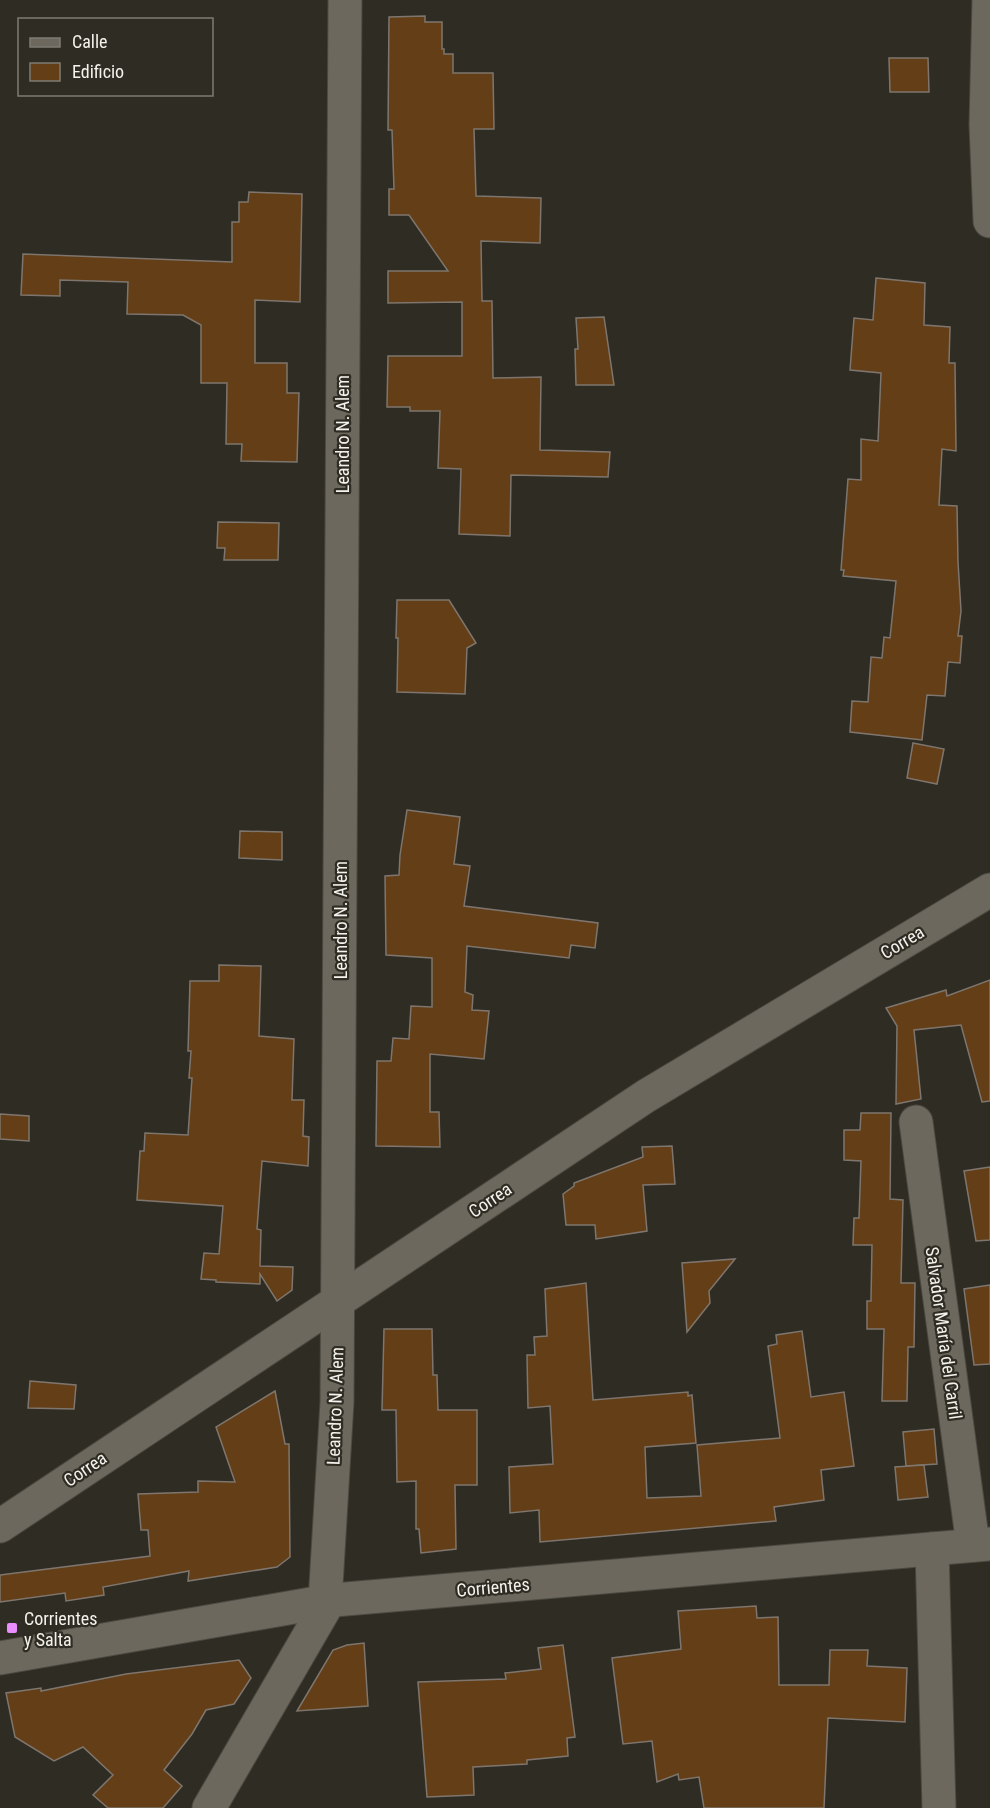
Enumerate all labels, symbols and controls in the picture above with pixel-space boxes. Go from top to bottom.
legend [18,18,213,96]
text: Calle [72,31,108,52]
text: Edificio [72,61,124,82]
street label: Leandro N. Alem [332,375,353,493]
street label: Leandro N. Alem [330,861,351,979]
street label: Correa [876,921,928,963]
street label: Correa [465,1178,515,1222]
street label: Salvador María del Carril [921,1245,967,1421]
street label: Leandro N. Alem [322,1347,348,1465]
street label: Correa [60,1447,110,1491]
street label: Corrientes [455,1573,531,1601]
place label: Corrientes y Salta [24,1608,97,1650]
marker: Corrientes y Salta [5,1621,19,1635]

